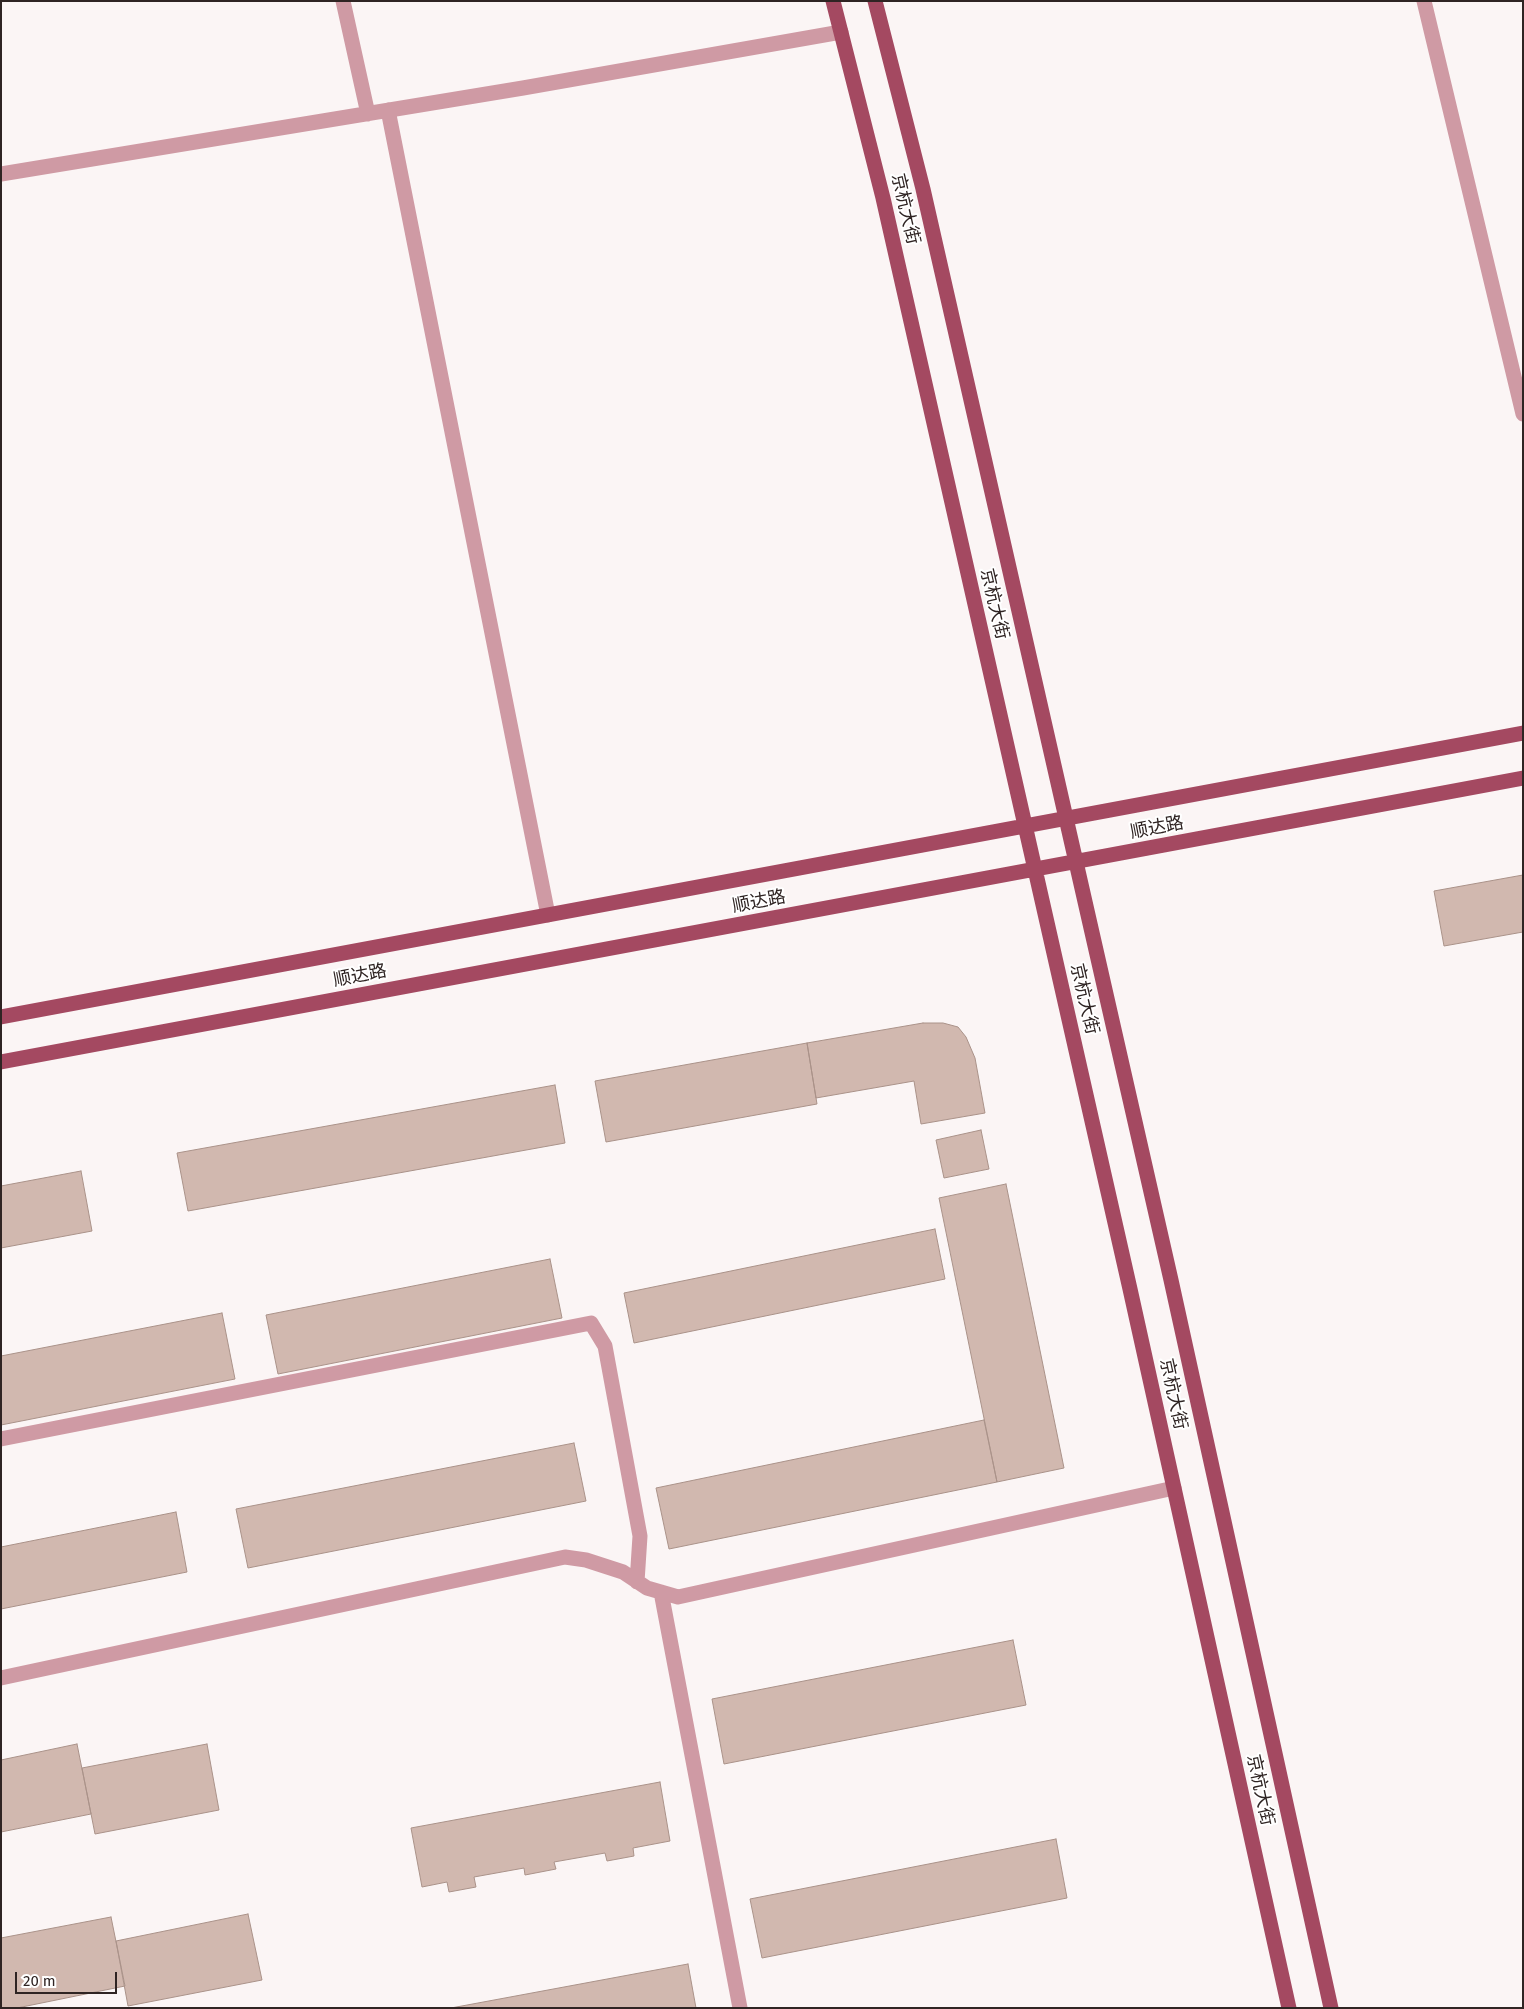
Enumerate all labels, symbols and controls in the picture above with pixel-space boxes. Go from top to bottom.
street label: 京杭大街 [886,171,924,247]
street label: 京杭大街 [975,566,1013,642]
street label: 顺达路 [1128,812,1186,844]
street label: 顺达路 [730,886,788,918]
street label: 顺达路 [331,960,389,992]
street label: 京杭大街 [1065,961,1103,1037]
street label: 京杭大街 [1155,1357,1191,1431]
street label: 京杭大街 [1242,1753,1278,1827]
scale bar [18,1962,120,1994]
text: 20 m [23,1972,56,1990]

